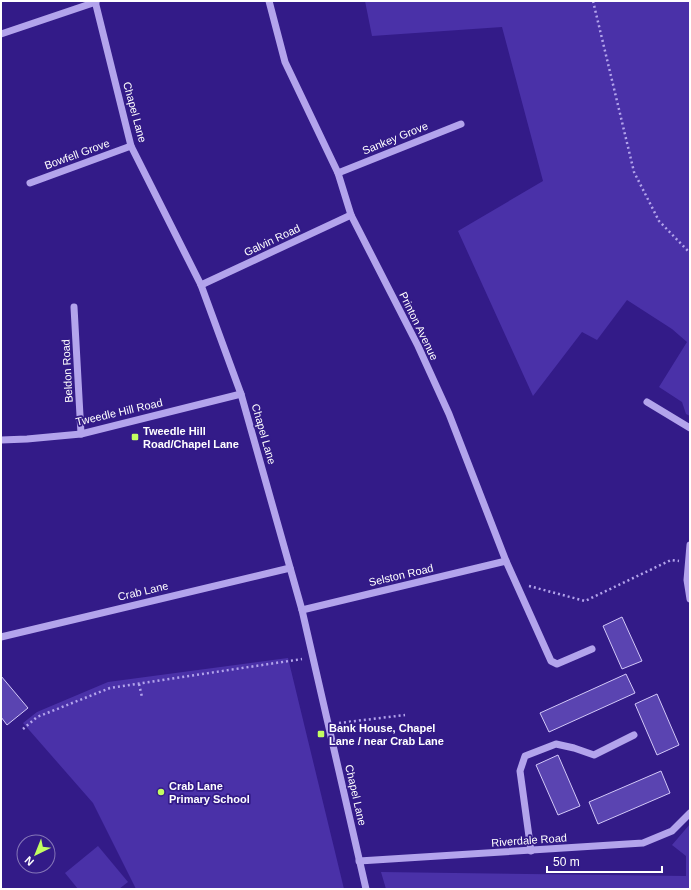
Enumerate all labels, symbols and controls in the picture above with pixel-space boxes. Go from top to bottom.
street label: Chapel Lane [121,80,149,144]
street label: Sankey Grove [360,119,430,157]
street label: Bowfell Grove [43,137,111,171]
street label: Galvin Road [242,222,302,258]
street label: Printon Avenue [397,290,441,362]
street label: Beldon Road [59,339,75,403]
street label: Tweedle Hill Road [74,396,164,428]
street label: Chapel Lane [250,402,278,466]
place label: Tweedle Hill Road/Chapel Lane [143,425,239,450]
marker: Tweedle Hill Road/Chapel Lane [130,432,140,442]
street label: Selston Road [367,562,435,588]
street label: Crab Lane [117,579,169,603]
place label: Bank House, Chapel Lane / near Crab Lane [329,722,444,747]
marker: Bank House, Chapel Lane / near Crab Lane [316,729,326,739]
street label: Chapel Lane [343,763,369,827]
place label: Crab Lane Primary School [169,780,250,805]
marker: Crab Lane Primary School [156,787,166,797]
street label: Riverdale Road [491,831,567,849]
north arrow [16,834,56,874]
scale bar [547,848,662,874]
text: N [22,854,36,868]
text: 50 m [553,855,580,869]

